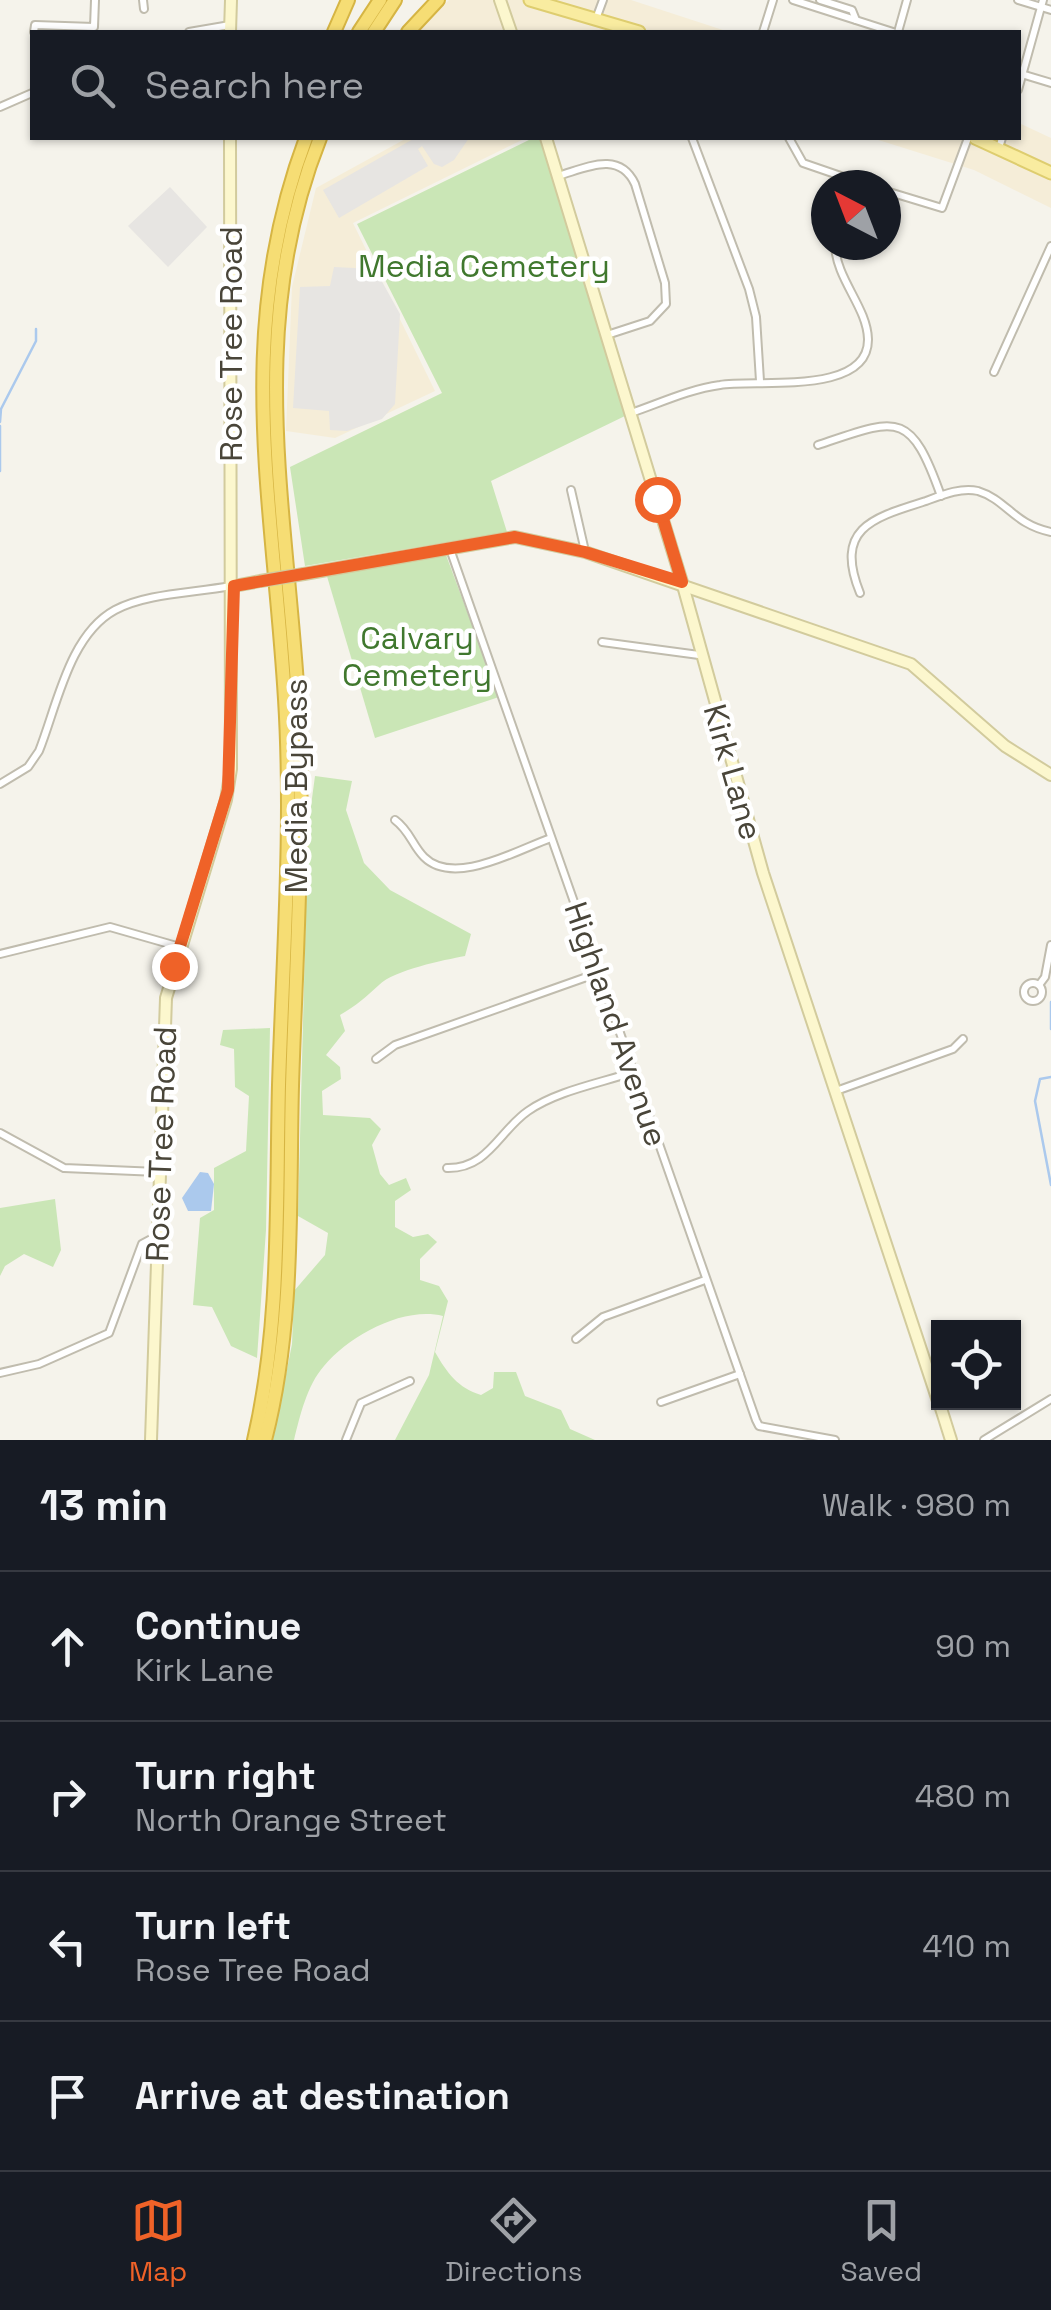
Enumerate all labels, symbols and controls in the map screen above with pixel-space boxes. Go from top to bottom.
search box [30,30,1021,140]
icon: search [65,58,120,113]
text: Search here [145,61,364,109]
north arrow [811,170,901,260]
street label: Rose Tree Road [211,226,251,462]
park label: Media Cemetery [358,246,610,286]
route start [635,477,681,523]
park label: Calvary Cemetery [342,618,492,695]
street label: Media Bypass [276,678,316,894]
street label: Kirk Lane [695,700,771,844]
street label: Highland Avenue [555,896,677,1152]
route end [152,944,198,990]
street label: Rose Tree Road [137,1026,185,1262]
map controls [931,1320,1021,1410]
button: locate [931,1320,1021,1410]
text: 13 min [40,1479,168,1532]
text: Walk · 980 m [822,1485,1011,1525]
text: Continue [135,1602,301,1650]
icon: ahead [40,1619,95,1674]
text: 90 m [935,1626,1011,1666]
text: Kirk Lane [135,1650,274,1690]
text: Turn right [135,1752,316,1800]
icon: right [40,1769,95,1824]
text: 480 m [915,1776,1011,1816]
text: North Orange Street [135,1800,447,1840]
text: Turn left [135,1902,291,1950]
icon: left [40,1919,95,1974]
text: 410 m [922,1926,1011,1966]
text: Rose Tree Road [135,1950,371,1990]
icon: arrive [40,2069,95,2124]
text: Arrive at destination [135,2072,510,2120]
tab: Map [129,2193,187,2289]
tab: Directions [445,2193,582,2289]
tab: Saved [840,2193,922,2289]

